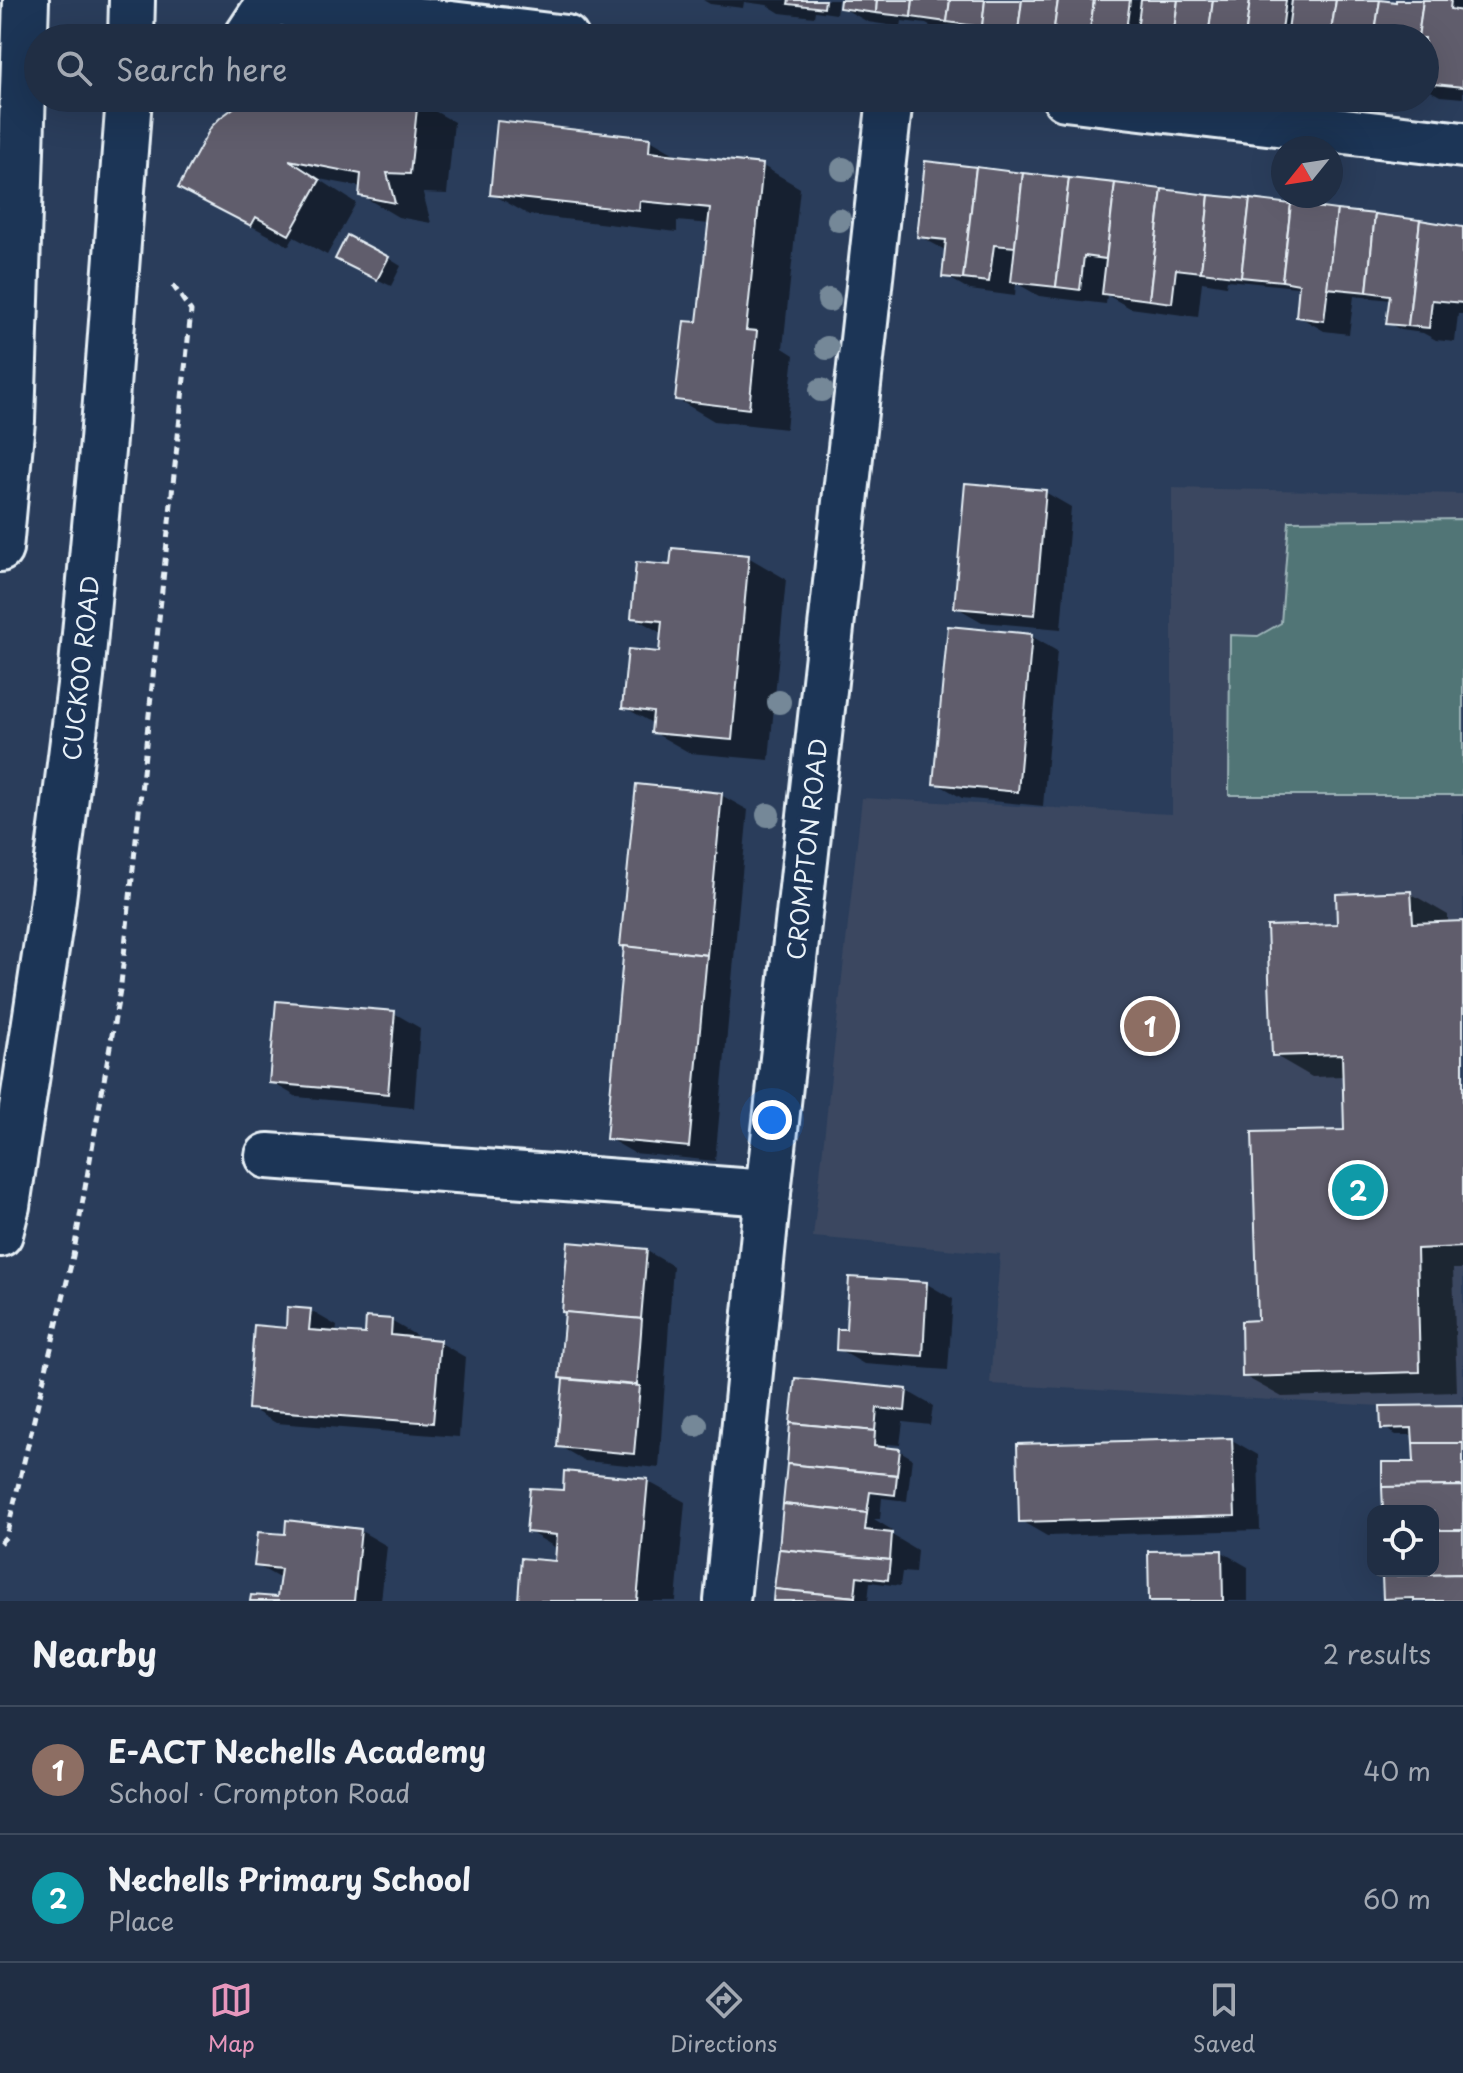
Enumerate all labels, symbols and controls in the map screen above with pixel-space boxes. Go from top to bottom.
search box [24,24,1439,112]
icon: search [52,46,96,90]
text: Search here [116,46,288,91]
north arrow [1271,136,1343,208]
street label: CUCKOO ROAD [52,574,108,762]
street label: CROMPTON ROAD [776,736,836,962]
pin: 1 [1124,996,1176,1056]
your location [752,1100,792,1140]
pin: 2 [1332,1160,1384,1220]
map controls [1367,1505,1439,1577]
button: locate [1367,1505,1439,1577]
text: Nearby [32,1627,157,1679]
text: 2 results [1323,1634,1431,1673]
text: E-ACT Nechells Academy [108,1728,486,1773]
text: 1 [52,1751,64,1790]
text: 40 m [1363,1751,1431,1790]
text: School · Crompton Road [108,1773,410,1812]
text: Nechells Primary School [108,1856,471,1901]
text: 2 [49,1879,67,1918]
text: 60 m [1363,1879,1431,1918]
text: Place [108,1901,174,1940]
tab: Map [208,1978,255,2059]
tab: Directions [670,1978,777,2059]
tab: Saved [1193,1978,1255,2059]

